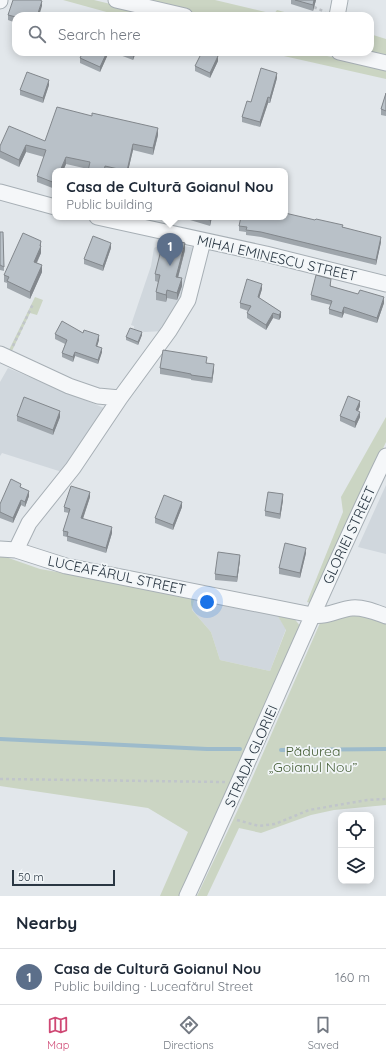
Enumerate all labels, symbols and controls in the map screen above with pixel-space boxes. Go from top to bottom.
search box [12,12,374,56]
icon: search [26,23,48,45]
text: Search here [58,25,141,44]
popup [52,168,288,220]
text: Casa de Cultură Goianul Nou [66,177,274,196]
text: Public building [66,196,153,212]
street label: MIHAI EMINESCU STREET [195,231,359,285]
pin: 1 [157,233,183,266]
street label: GLORIEI STREET [318,483,380,587]
street label: LUCEAFĂRUL STREET [46,552,188,598]
your location [197,592,217,612]
street label: STRADA GLORIEI [220,702,282,810]
park label: Pădurea „Goianul Nou” [269,742,357,776]
map controls [338,812,374,884]
button: locate [338,812,374,848]
button: layers [338,848,374,884]
scale bar [12,868,115,887]
text: 50 m [18,870,44,884]
text: Nearby [16,912,77,933]
text: Casa de Cultură Goianul Nou [54,959,261,978]
text: 1 [26,969,32,985]
text: 160 m [335,969,370,985]
text: Public building · Luceafărul Street [54,978,253,994]
tab: Map [47,1014,69,1052]
tab: Directions [163,1014,214,1052]
tab: Saved [308,1014,339,1052]

